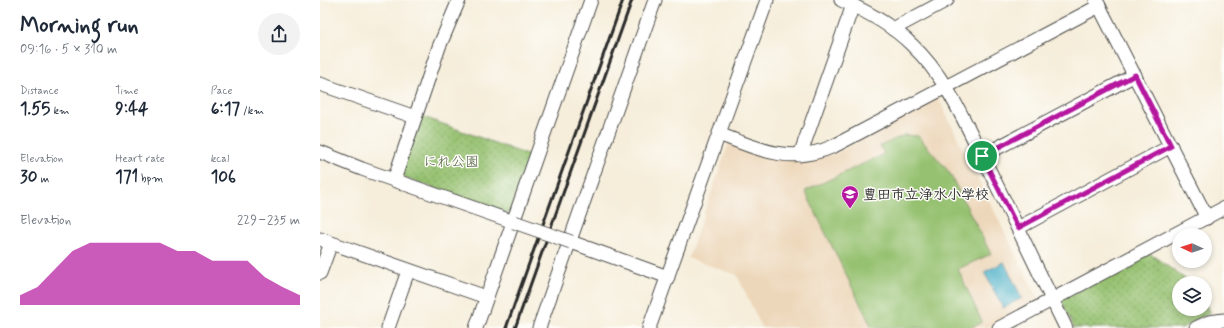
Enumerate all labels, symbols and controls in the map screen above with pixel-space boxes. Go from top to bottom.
text: Morning run [20,12,139,40]
button: share [258,13,300,55]
text: 09:16 · 5 × 310 m [20,41,117,58]
text: Distance [20,84,59,98]
text: Time [115,84,138,98]
text: Pace [211,84,233,98]
text: 1.55 [20,98,50,120]
text: 9:44 [115,98,148,120]
text: 6:17 [211,98,240,120]
text: km [50,104,69,118]
text: /km [240,104,264,118]
pin [965,139,999,173]
icon: arrive [971,145,993,167]
text: Elevation [20,152,63,166]
text: Heart rate [115,152,165,166]
text: kcal [211,152,229,166]
park label: にれ公園 [423,153,479,171]
text: 30 [20,166,37,188]
text: 171 [115,166,138,188]
text: 106 [211,166,236,188]
text: m [37,172,49,186]
text: bpm [138,172,163,186]
school or university icon: 豊田市立浄水小学校 [840,184,860,209]
place label: 豊田市立浄水小学校 [863,186,989,204]
text: Elevation [20,212,71,229]
text: 229–235 m [237,212,300,229]
north arrow [1172,228,1212,268]
map controls [1172,228,1212,316]
button: layers [1172,276,1212,316]

